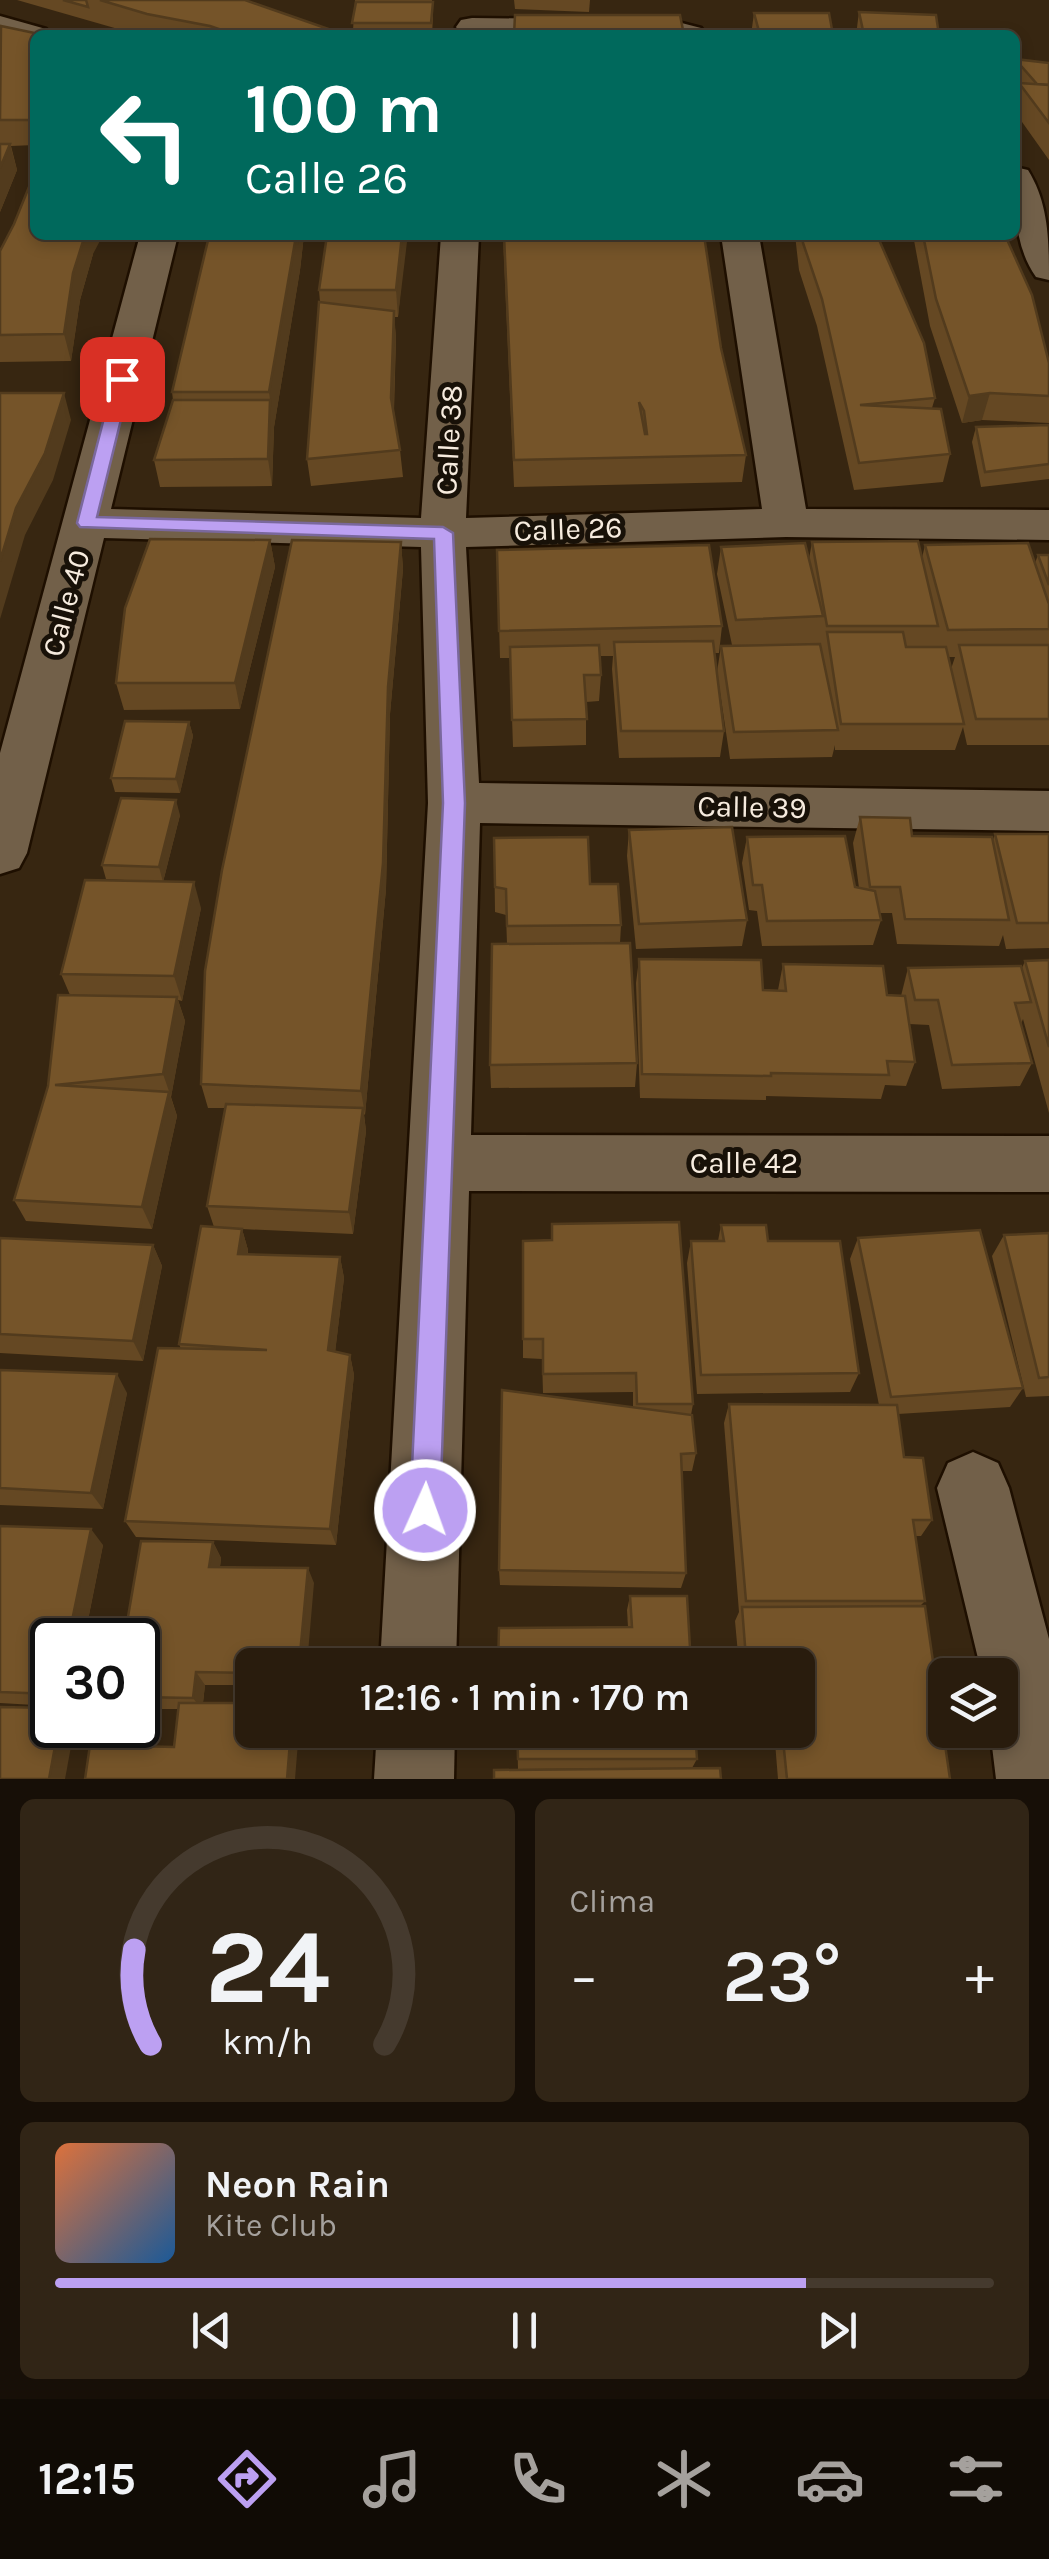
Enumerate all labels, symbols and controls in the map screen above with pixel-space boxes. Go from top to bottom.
text: 100 m [245,68,443,150]
icon: left [80,70,210,200]
text: Calle 26 [245,152,408,204]
pin [80,337,165,422]
icon: arrive [95,352,150,407]
street label: Calle 38 [428,384,470,496]
street label: Calle 26 [513,509,623,549]
street label: Calle 40 [35,546,97,660]
street label: Calle 39 [697,788,807,826]
street label: Calle 42 [690,1145,798,1181]
position arrow [373,1458,477,1562]
speed limit sign: 30 [30,1618,160,1748]
map controls [928,1658,1018,1748]
button: layers [928,1658,1018,1748]
text: 12:16 · 1 min · 170 m [360,1675,690,1720]
text: Clima [570,1883,655,1920]
text: 24 [205,1907,330,2028]
text: 23° [722,1932,841,2020]
text: − [570,1944,598,2008]
text: + [965,1944,994,2008]
text: km/h [222,2021,313,2063]
text: Neon Rain [205,2162,390,2207]
text: Kite Club [205,2207,337,2244]
icon: previous [184,2303,239,2358]
icon: pause [497,2303,552,2358]
icon: next [810,2303,865,2358]
icon: directions [212,2444,282,2514]
icon: music [357,2444,427,2514]
icon: phone [503,2444,573,2514]
icon: climate [649,2444,719,2514]
icon: car [795,2444,865,2514]
icon: filters [941,2444,1011,2514]
text: 12:15 [38,2453,136,2505]

